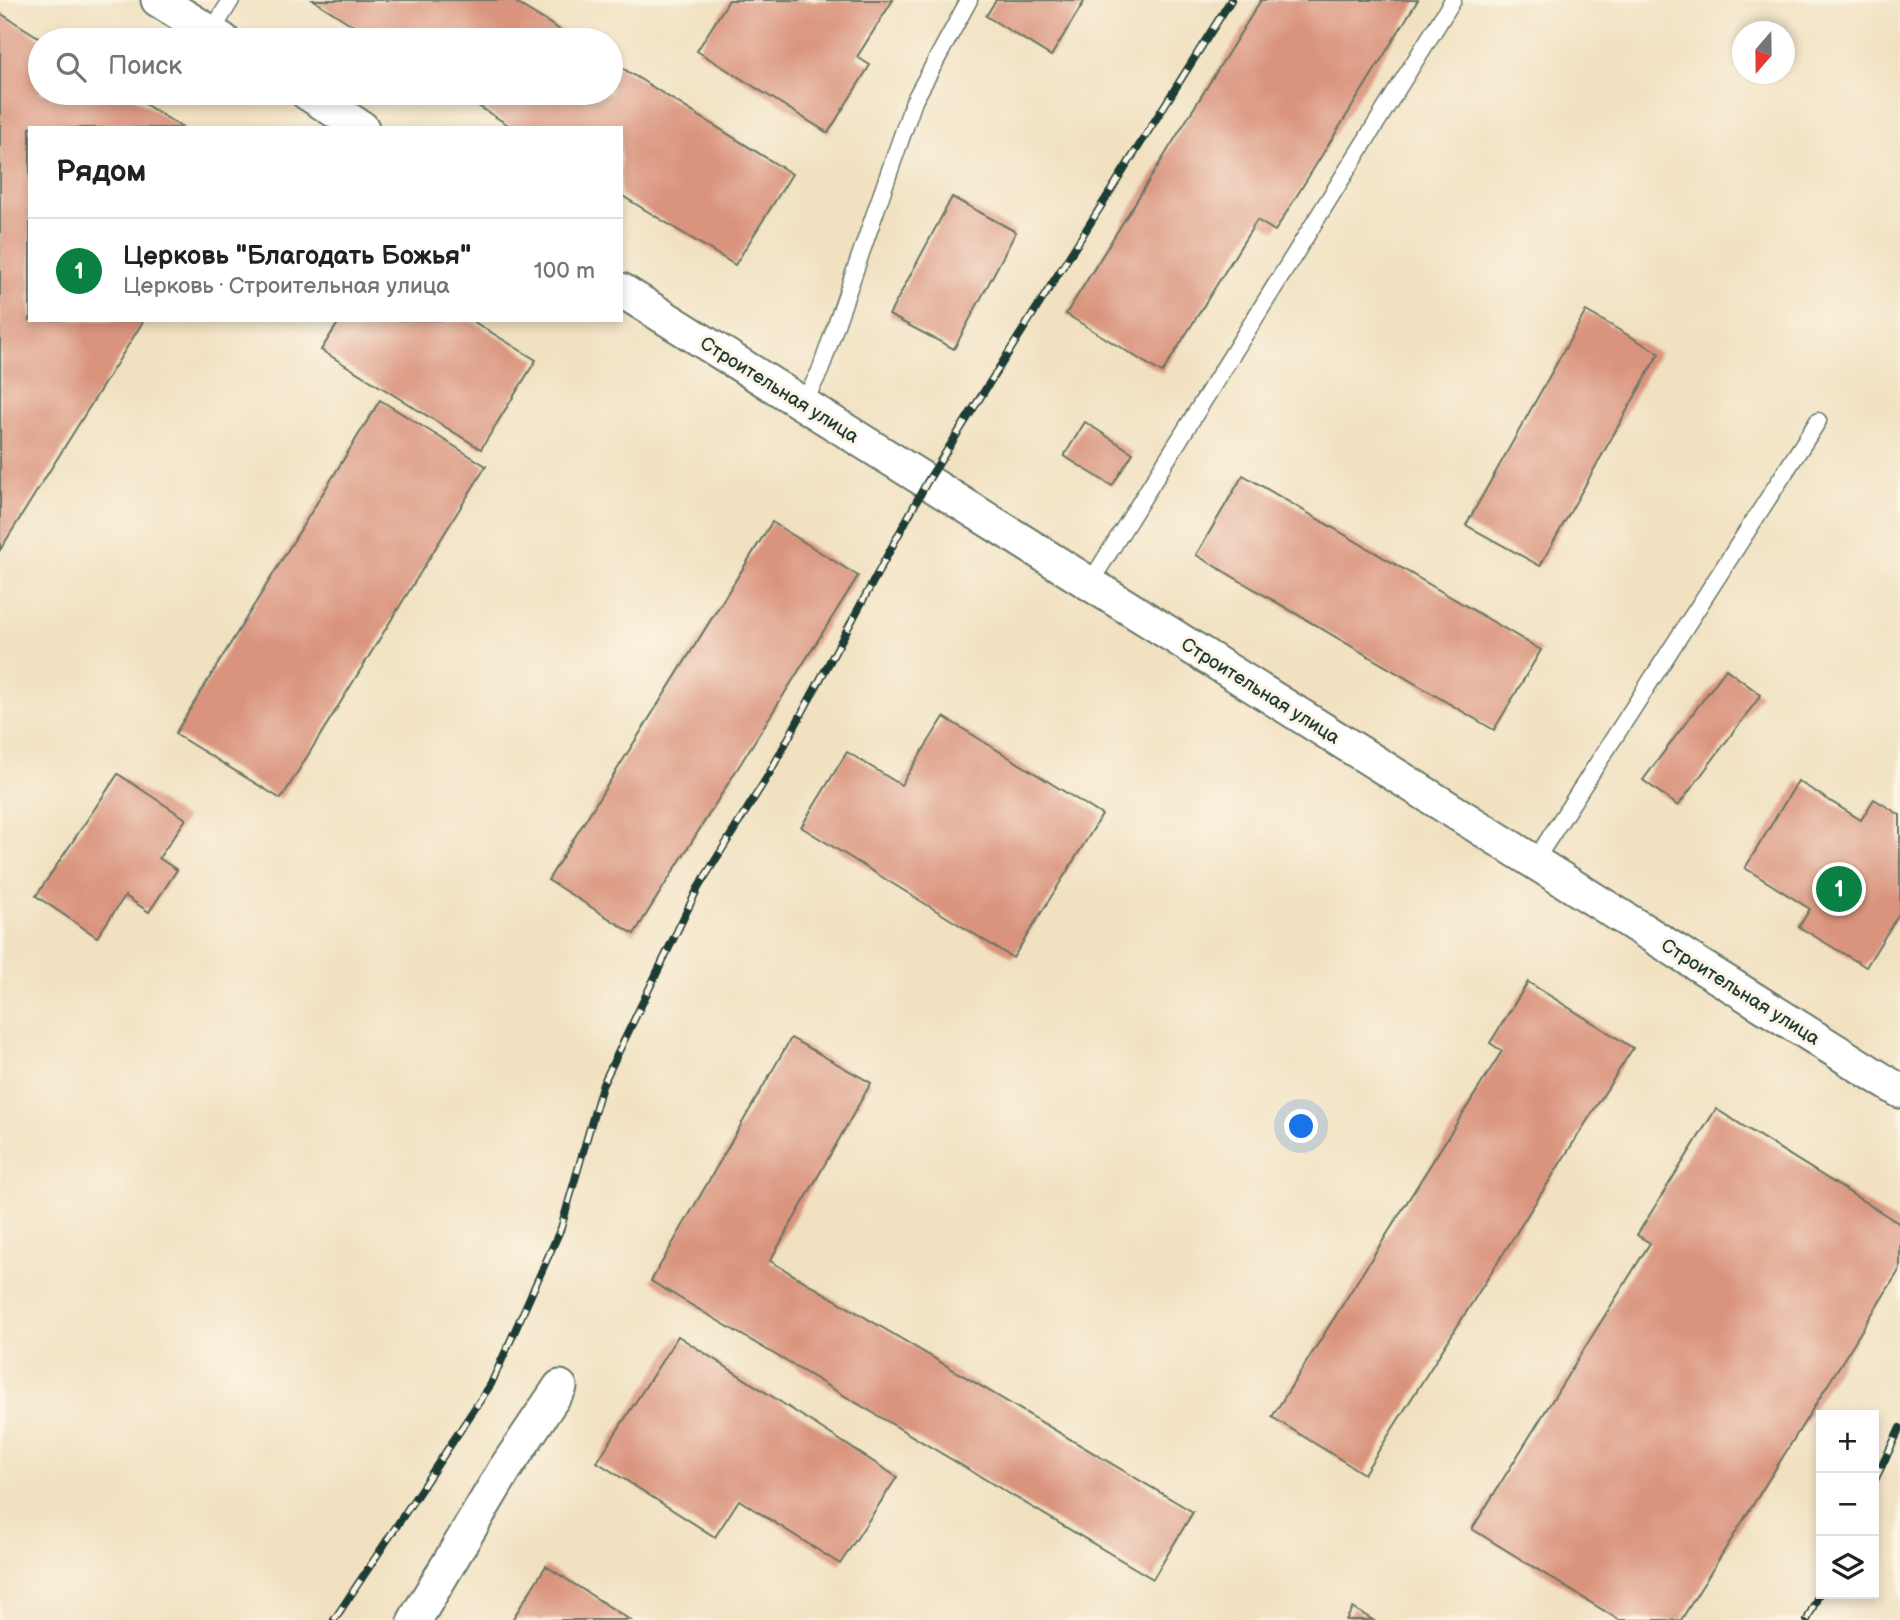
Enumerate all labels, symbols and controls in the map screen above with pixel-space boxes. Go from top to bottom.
north arrow [1732,21,1795,84]
search box [28,28,623,105]
icon: search [52,48,90,86]
text: Поиск [108,51,182,82]
text: Рядом [56,154,146,190]
text: Церковь "Благодать Божья" [123,241,471,272]
text: 1 [74,257,84,285]
text: 100 m [534,257,595,285]
text: Церковь · Строительная улица [123,272,450,300]
street label: Строительная улица [696,332,863,448]
street label: Строительная улица [1177,633,1344,749]
pin: 1 [1816,863,1862,915]
street label: Строительная улица [1657,934,1824,1050]
your location [1284,1109,1318,1143]
map controls [1816,1410,1879,1599]
button: + [1816,1410,1879,1473]
button: − [1816,1473,1879,1536]
button: layers [1816,1536,1879,1599]

